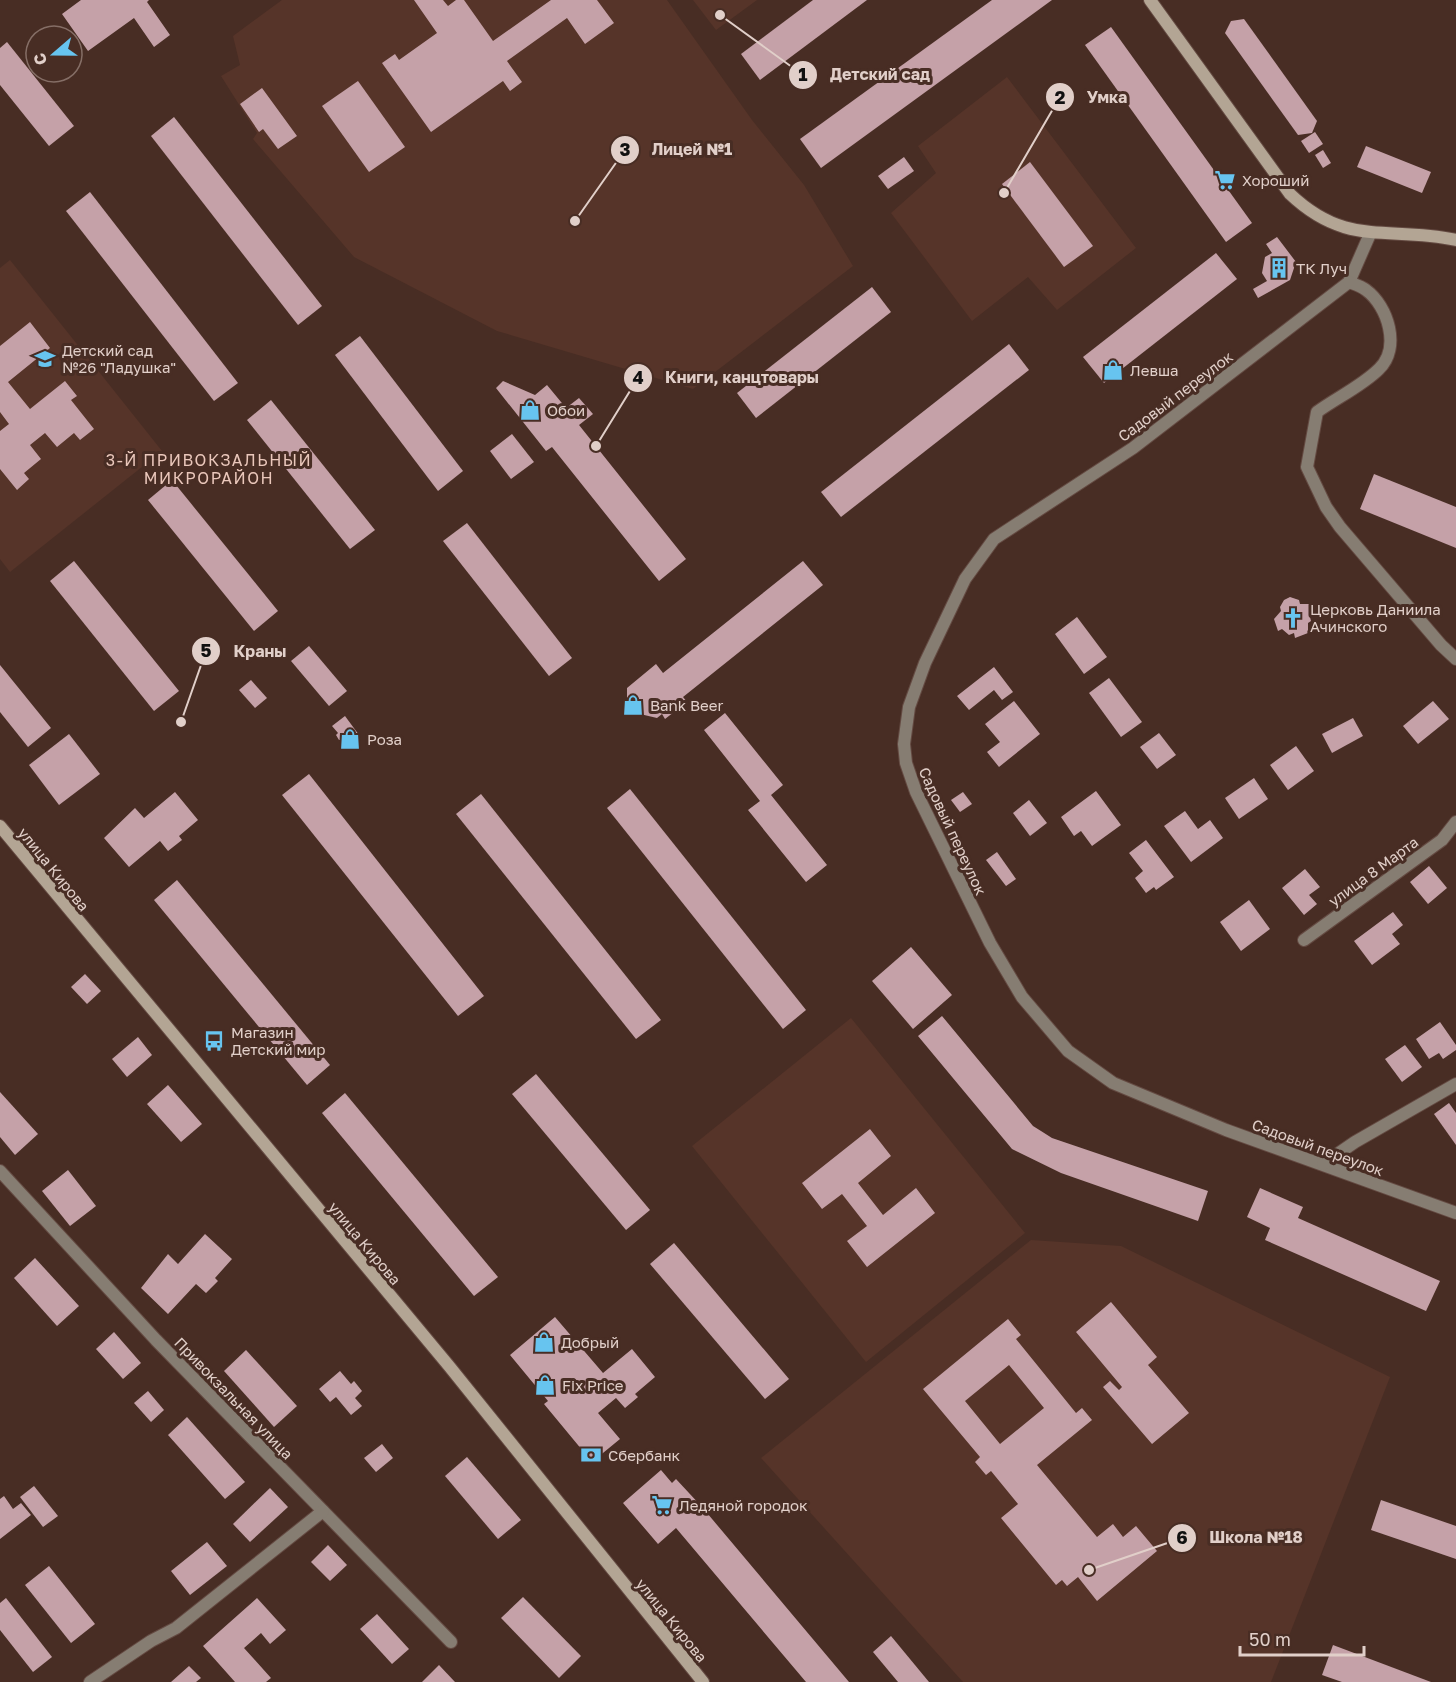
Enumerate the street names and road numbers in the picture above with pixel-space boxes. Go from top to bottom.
street label: Садовый переулок [1114,347,1236,445]
street label: Садовый переулок [915,764,991,898]
street label: улица Кирова [15,823,93,915]
street label: улица 8 Марта [1325,832,1421,910]
street label: Садовый переулок [1250,1115,1387,1179]
street label: улица Кирова [325,1198,405,1288]
street label: Привокзальная улица [171,1333,297,1463]
street label: улица Кирова [633,1574,711,1666]

